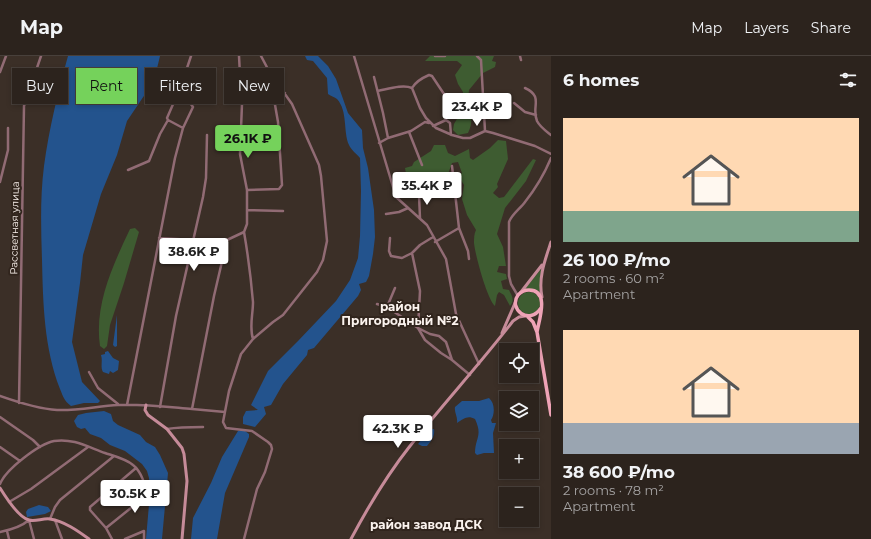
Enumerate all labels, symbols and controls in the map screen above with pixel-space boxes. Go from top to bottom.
text: Map [20,16,63,39]
text: Map [691,19,722,37]
text: Layers [744,19,789,37]
text: Share [811,19,851,37]
chip: Buy [12,68,68,104]
chip: Rent [76,68,137,104]
chip: Filters [145,68,216,104]
chip: New [224,68,284,104]
icon: filters [837,69,859,91]
text: 6 homes [563,70,639,90]
pin: 23.4K ₽ [440,93,514,127]
text: 23.4K ₽ [451,98,503,114]
pin: 26.1K ₽ [211,125,285,159]
text: 26.1K ₽ [224,130,272,146]
icon: home [675,144,747,216]
pin: 35.4K ₽ [390,172,464,206]
text: 35.4K ₽ [401,177,453,193]
street label: Рассветная улица [7,181,22,275]
pin: 38.6K ₽ [157,238,231,272]
text: 38.6K ₽ [168,243,220,259]
text: 26 100 ₽/mo [563,250,670,270]
text: 2 rooms · 60 m² [563,270,665,286]
text: Apartment [563,286,635,302]
district label: район Пригородный №2 [341,299,459,328]
map controls [499,343,539,527]
button: locate [499,343,539,383]
icon: home [675,356,747,428]
button: layers [499,391,539,431]
pin: 42.3K ₽ [361,415,435,449]
text: 42.3K ₽ [372,420,424,436]
button: + [499,439,539,479]
text: 38 600 ₽/mo [563,462,675,482]
pin: 30.5K ₽ [98,480,172,514]
text: 2 rooms · 78 m² [563,482,664,498]
text: 30.5K ₽ [110,485,160,501]
button: − [499,487,539,527]
text: Apartment [563,498,635,514]
district label: район завод ДСК [370,517,482,532]

